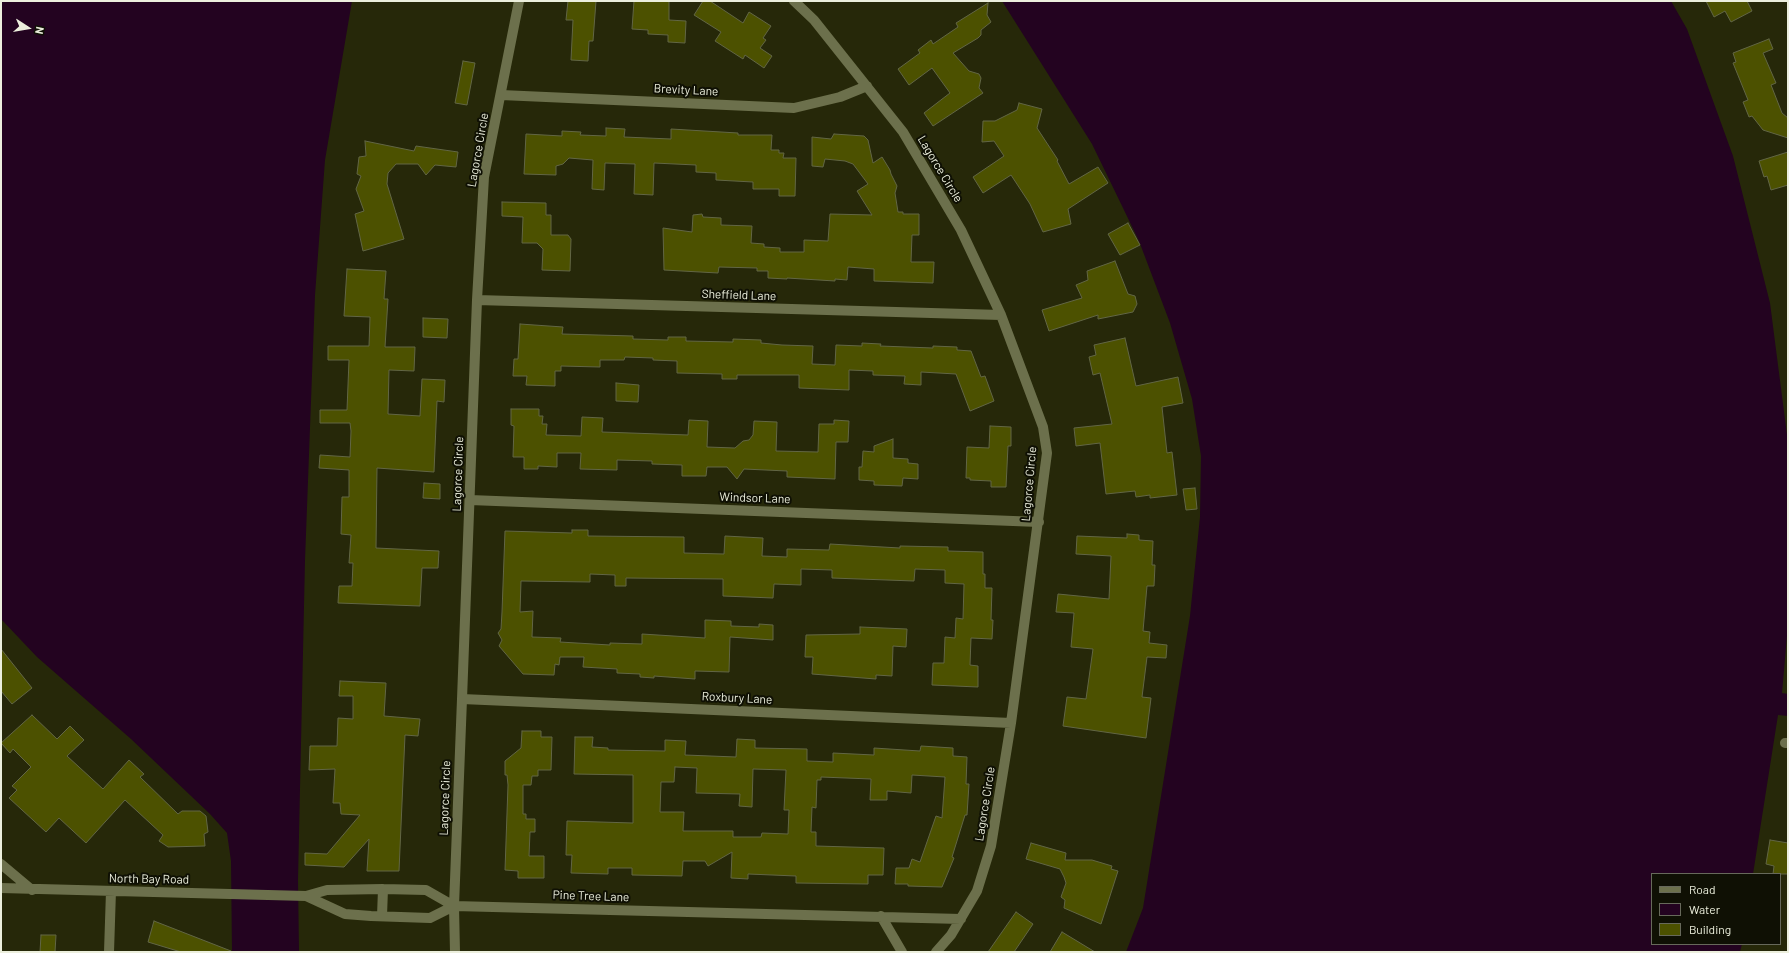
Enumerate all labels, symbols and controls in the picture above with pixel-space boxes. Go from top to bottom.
north arrow [8,8,48,48]
text: N [33,26,47,36]
street label: Brevity Lane [653,81,719,99]
street label: Lagorce Circle [464,112,492,188]
street label: Lagorce Circle [914,133,966,205]
street label: Sheffield Lane [701,286,777,304]
street label: Lagorce Circle [449,436,467,512]
street label: Lagorce Circle [1019,446,1039,522]
street label: Windsor Lane [719,490,791,506]
street label: Roxbury Lane [701,689,773,707]
street label: Lagorce Circle [436,760,454,836]
street label: Lagorce Circle [972,766,998,842]
street label: North Bay Road [109,871,189,887]
legend [1651,873,1781,945]
text: Road [1689,882,1716,896]
street label: Pine Tree Lane [552,887,630,905]
text: Water [1689,902,1720,916]
text: Building [1689,922,1731,936]

